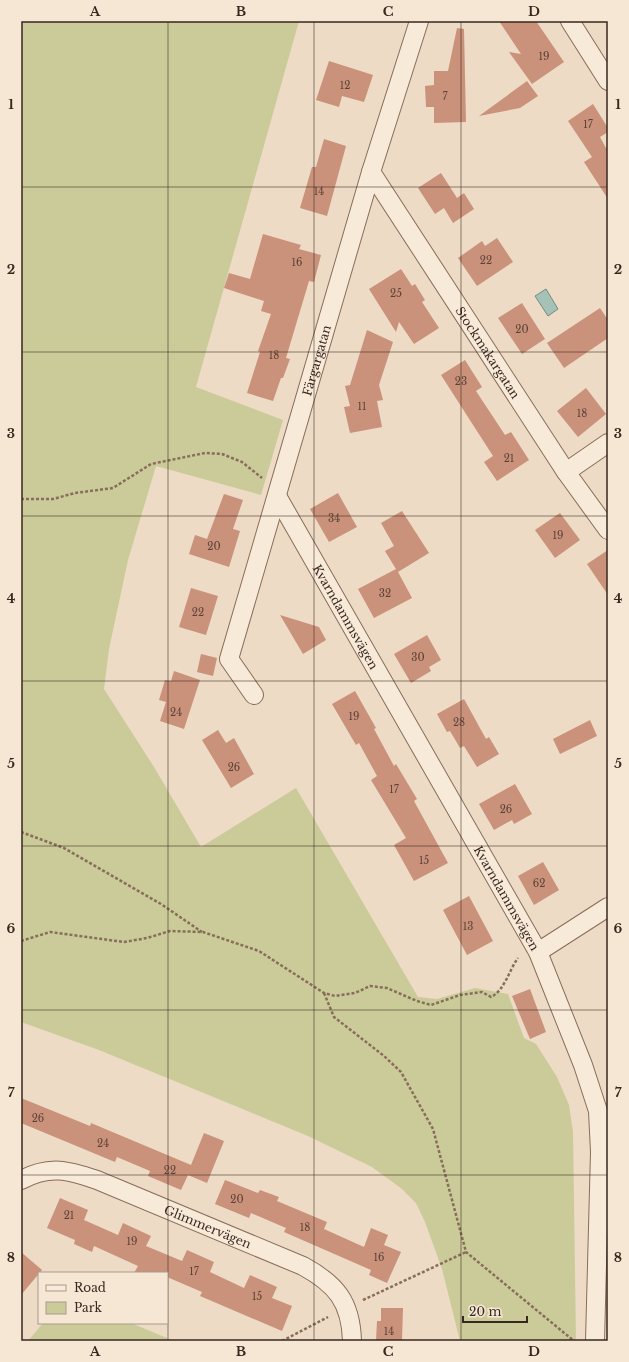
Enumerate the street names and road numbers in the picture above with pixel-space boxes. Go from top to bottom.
street label: Stockmakargatan [453,303,524,401]
street label: Färgargatan [299,323,334,397]
street label: Kvarndammsvägen [310,562,382,672]
street label: Kvarndammsvägen [471,843,543,953]
street label: Glimmervägen [162,1201,254,1251]

